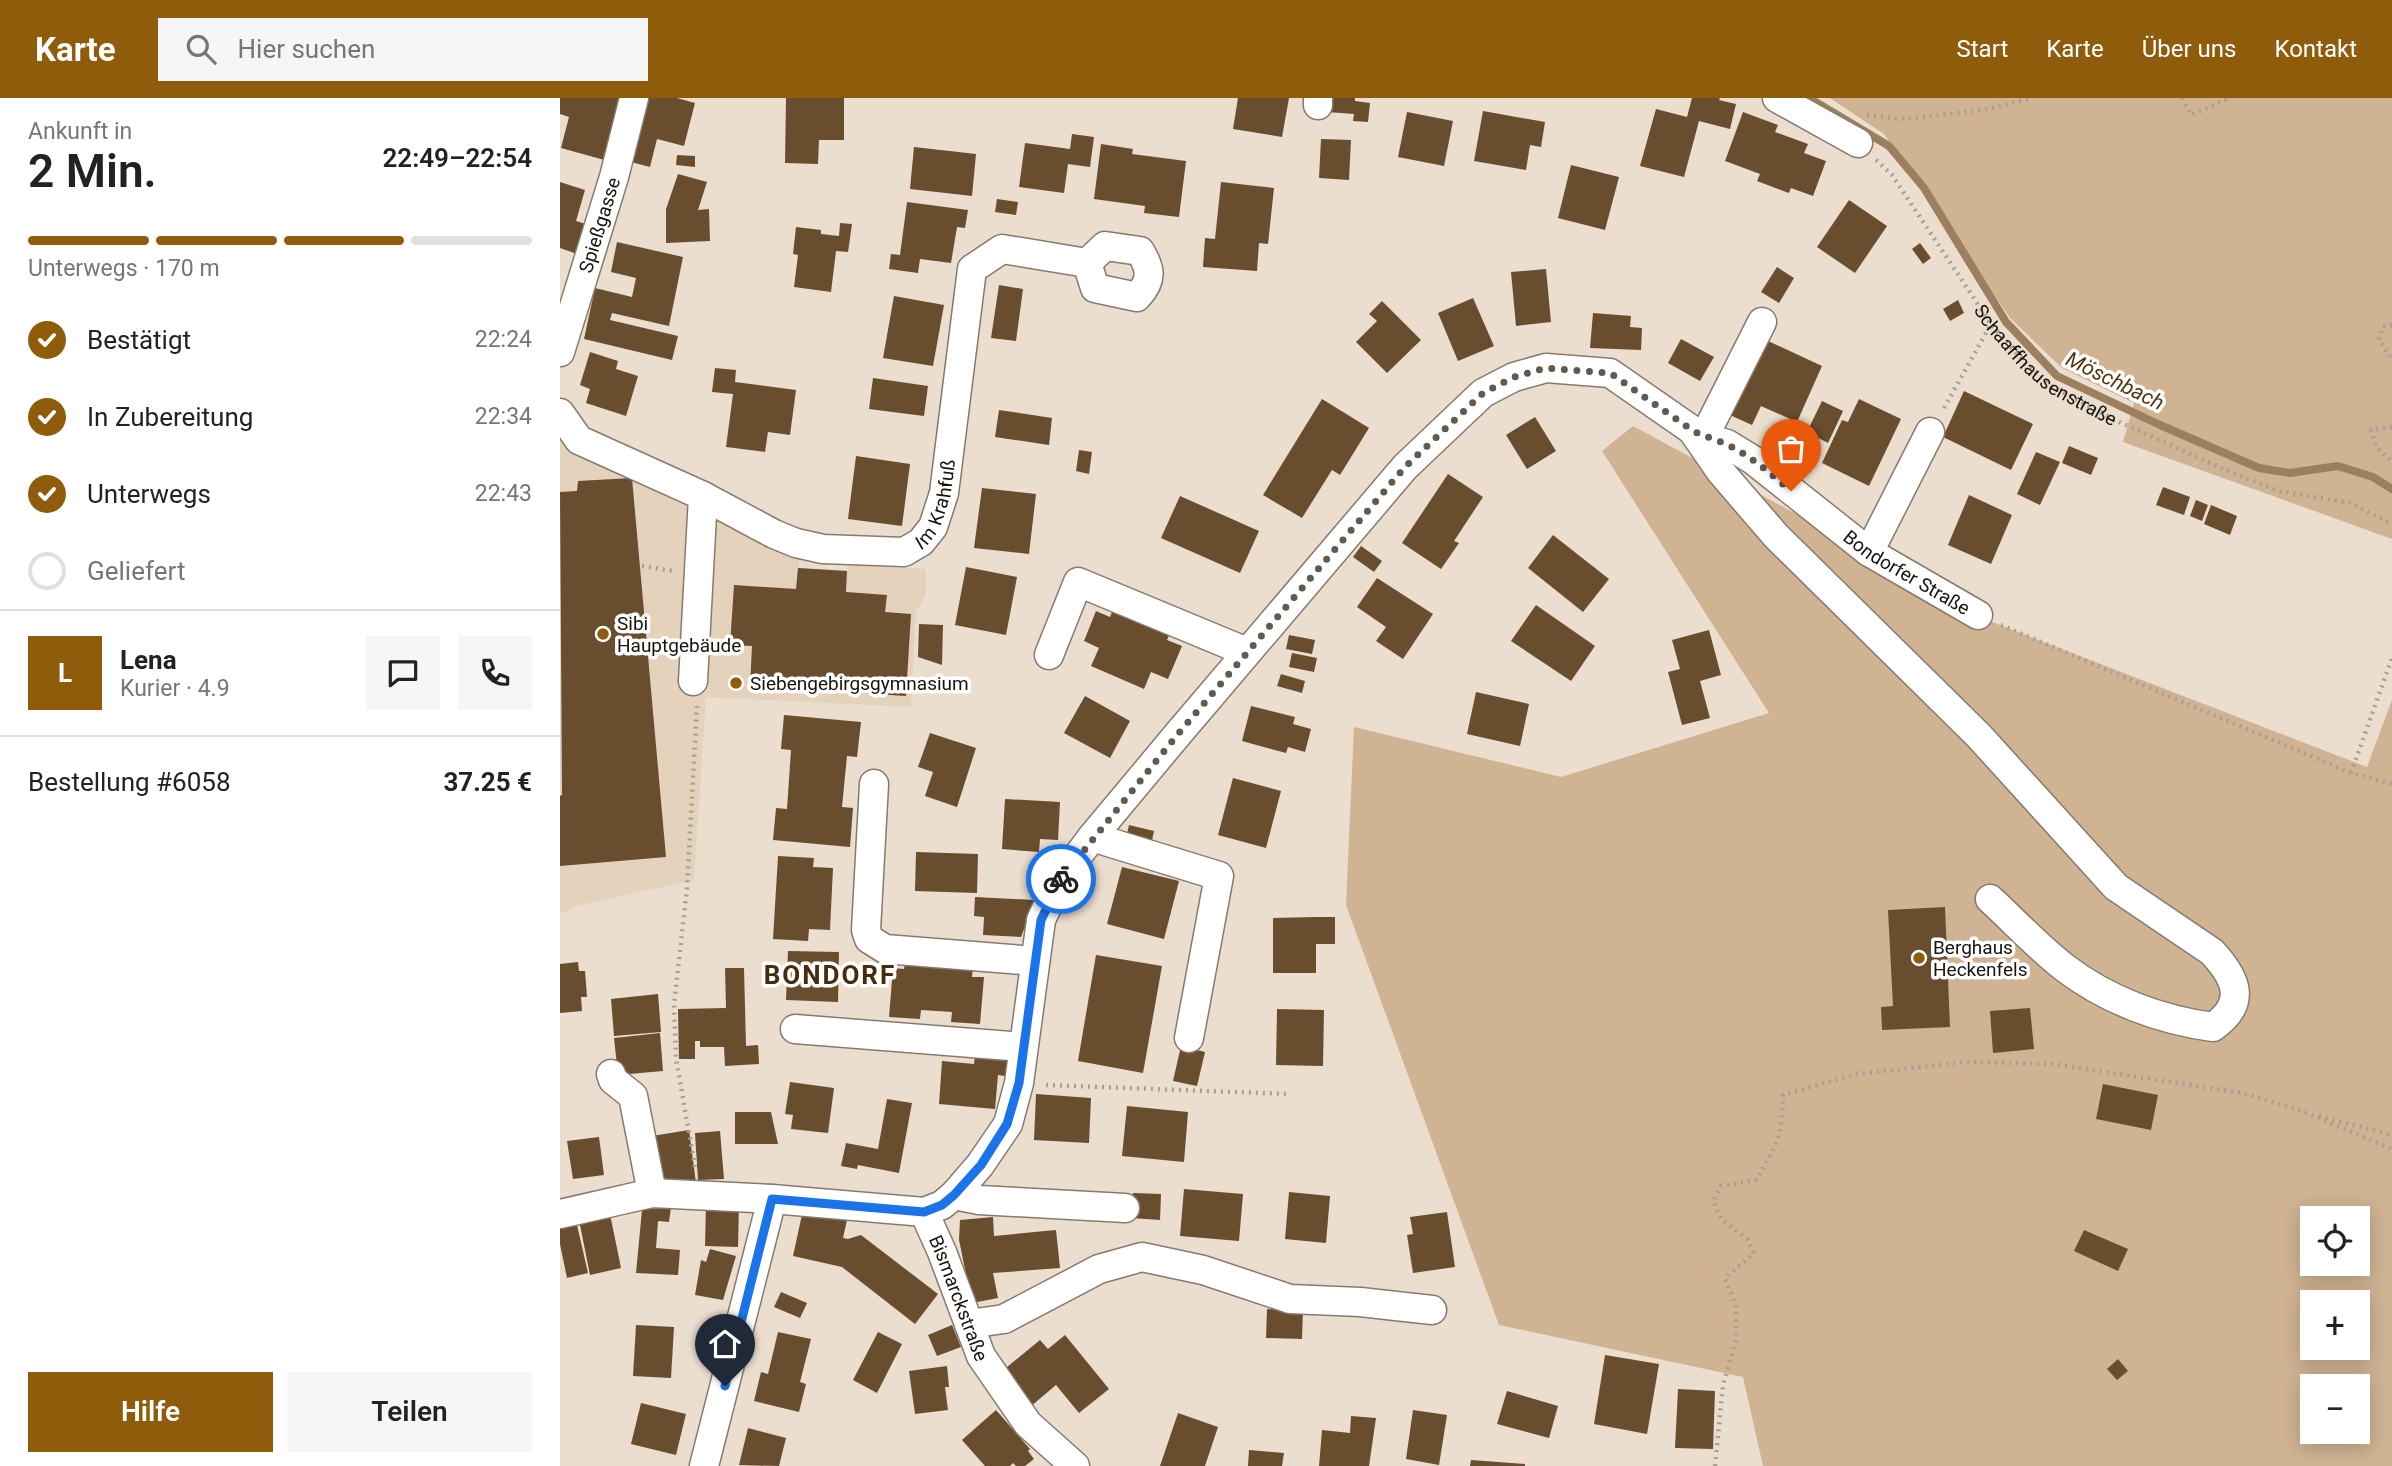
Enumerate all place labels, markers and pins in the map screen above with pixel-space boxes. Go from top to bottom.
pin [1761,419,1821,491]
place label: Sibi Hauptgebäude [617,612,741,657]
marker: Sibi Hauptgebäude [595,626,611,642]
place label: Siebengebirgsgymnasium [750,672,969,695]
marker: Siebengebirgsgymnasium [728,675,744,691]
place label: Berghaus Heckenfels [1933,936,2027,981]
marker: Berghaus Heckenfels [1911,950,1927,966]
pin [695,1314,755,1386]

